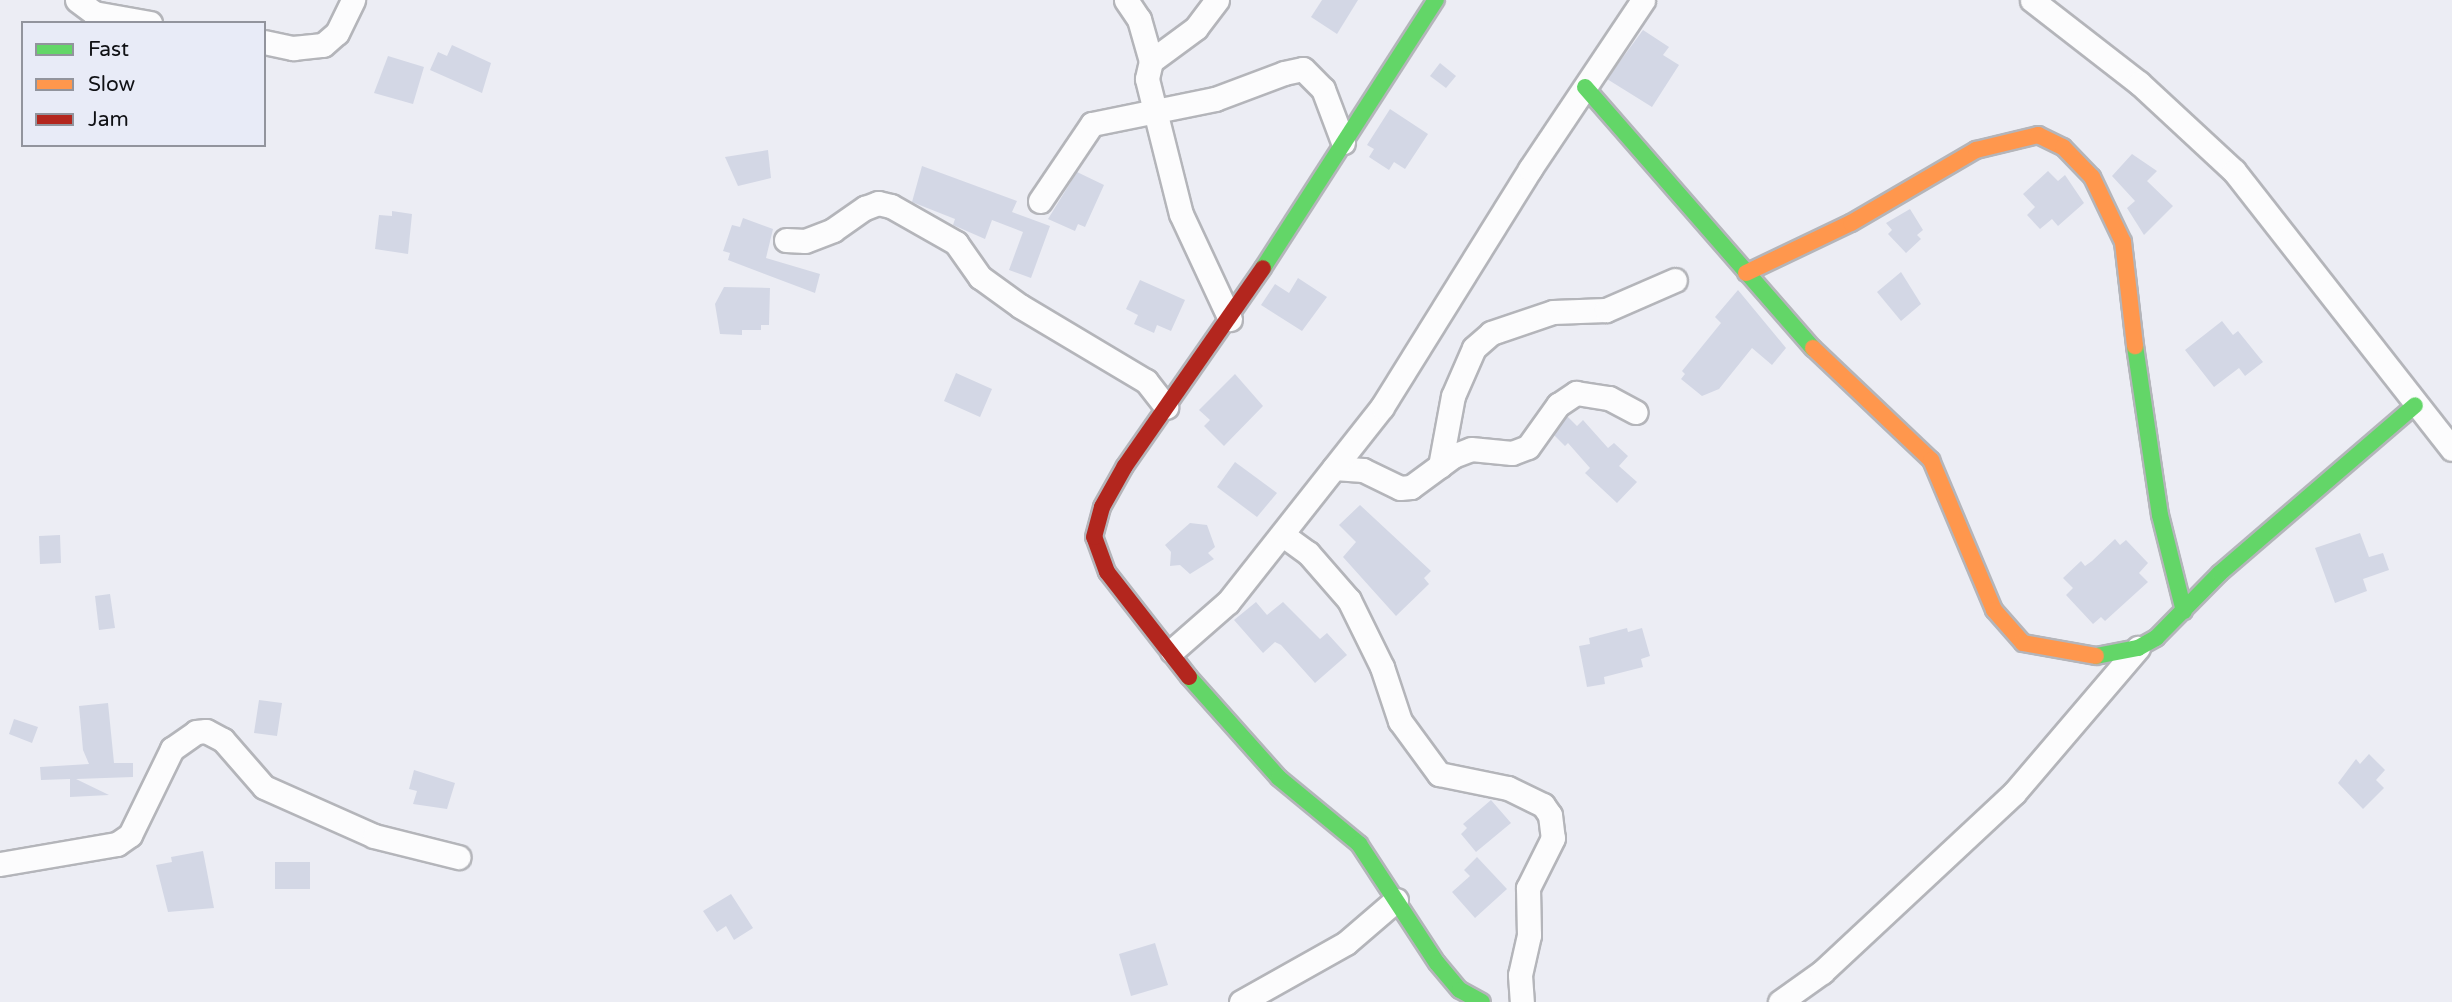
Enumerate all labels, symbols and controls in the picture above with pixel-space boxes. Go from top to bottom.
legend [21,21,266,147]
text: Fast [88,37,129,62]
text: Slow [88,72,135,97]
text: Jam [88,107,129,132]

